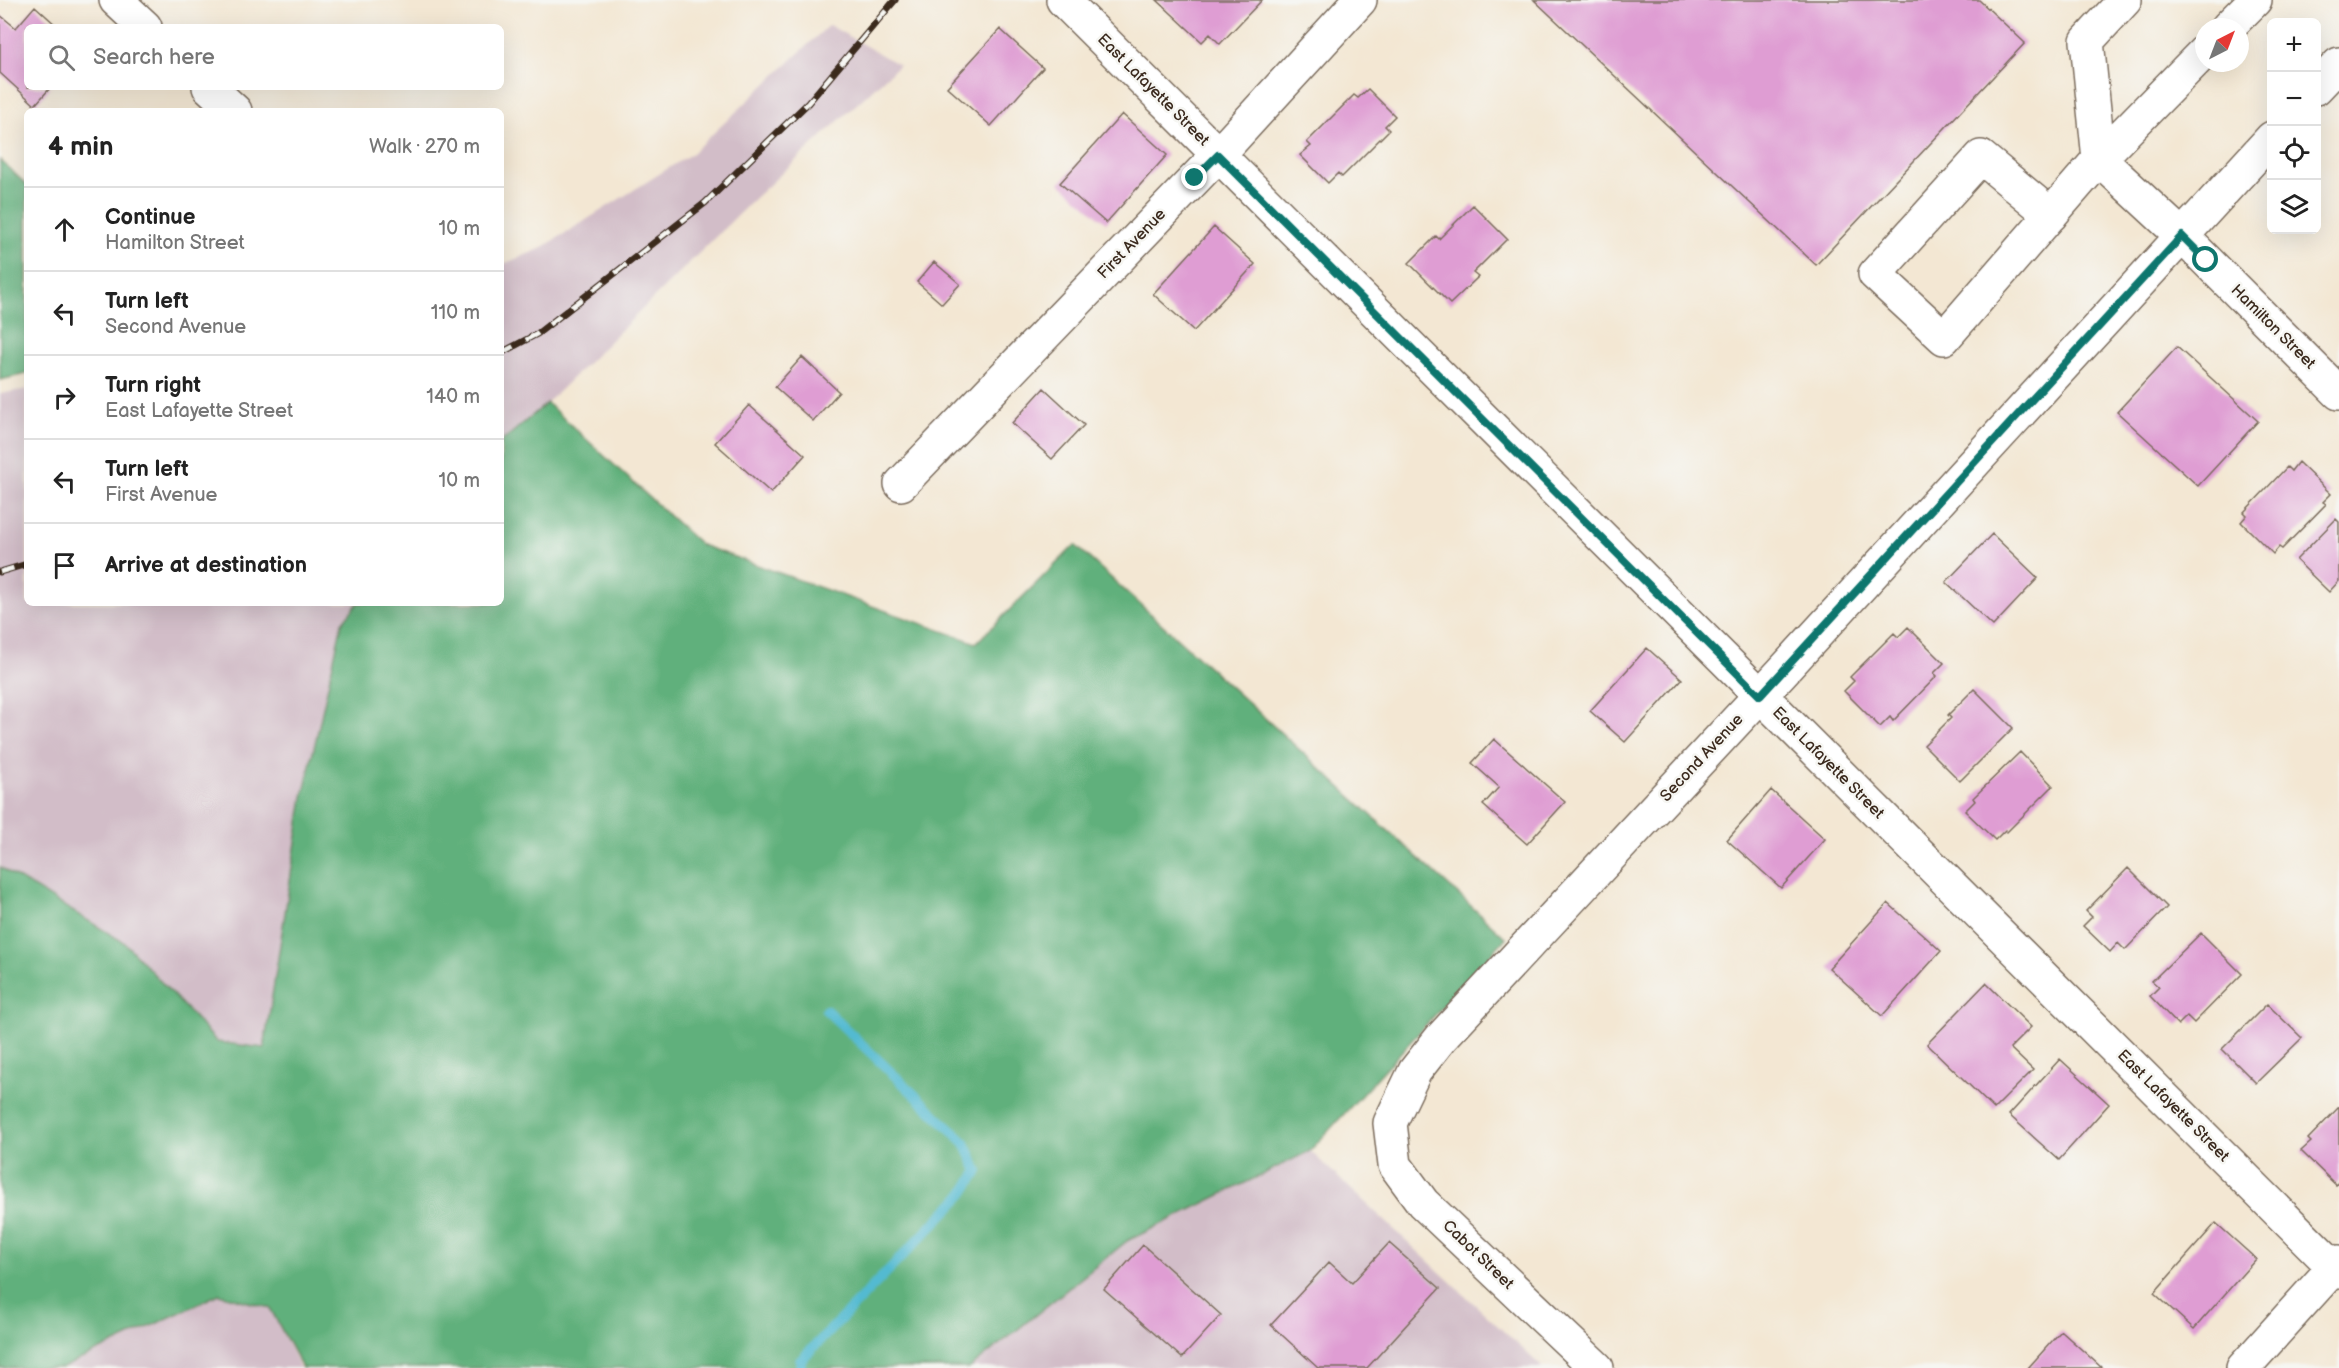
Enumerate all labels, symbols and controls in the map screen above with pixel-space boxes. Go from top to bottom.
north arrow [2195,18,2249,72]
map controls [2267,18,2321,234]
button: + [2267,18,2321,72]
search box [24,24,504,90]
street label: East Lafayette Street [1093,30,1213,150]
icon: search [45,41,78,74]
text: Search here [93,44,215,71]
button: − [2267,72,2321,126]
button: locate [2267,126,2321,180]
text: 4 min [48,132,113,163]
text: Walk · 270 m [369,135,480,159]
route end [1181,164,1207,190]
button: layers [2267,180,2321,234]
text: Continue [105,204,195,231]
street label: First Avenue [1094,205,1170,283]
icon: ahead [48,213,81,246]
text: 10 m [439,217,480,241]
text: Hamilton Street [105,231,245,255]
route start [2192,246,2218,272]
street label: Hamilton Street [2227,281,2319,373]
text: Turn left [105,288,189,315]
icon: left [48,297,81,330]
text: 110 m [431,301,480,325]
text: Second Avenue [105,315,246,339]
text: Turn right [105,372,201,399]
icon: right [48,381,81,414]
text: 140 m [426,385,480,409]
text: East Lafayette Street [105,399,293,423]
text: Turn left [105,456,189,483]
icon: left [48,465,81,498]
text: 10 m [439,469,480,493]
text: First Avenue [105,483,217,507]
icon: arrive [48,549,81,582]
text: Arrive at destination [105,552,307,579]
street label: East Lafayette Street [1768,703,1888,823]
street label: Second Avenue [1657,710,1748,806]
street label: East Lafayette Street [2113,1046,2233,1166]
street label: Cabot Street [1439,1216,1517,1294]

